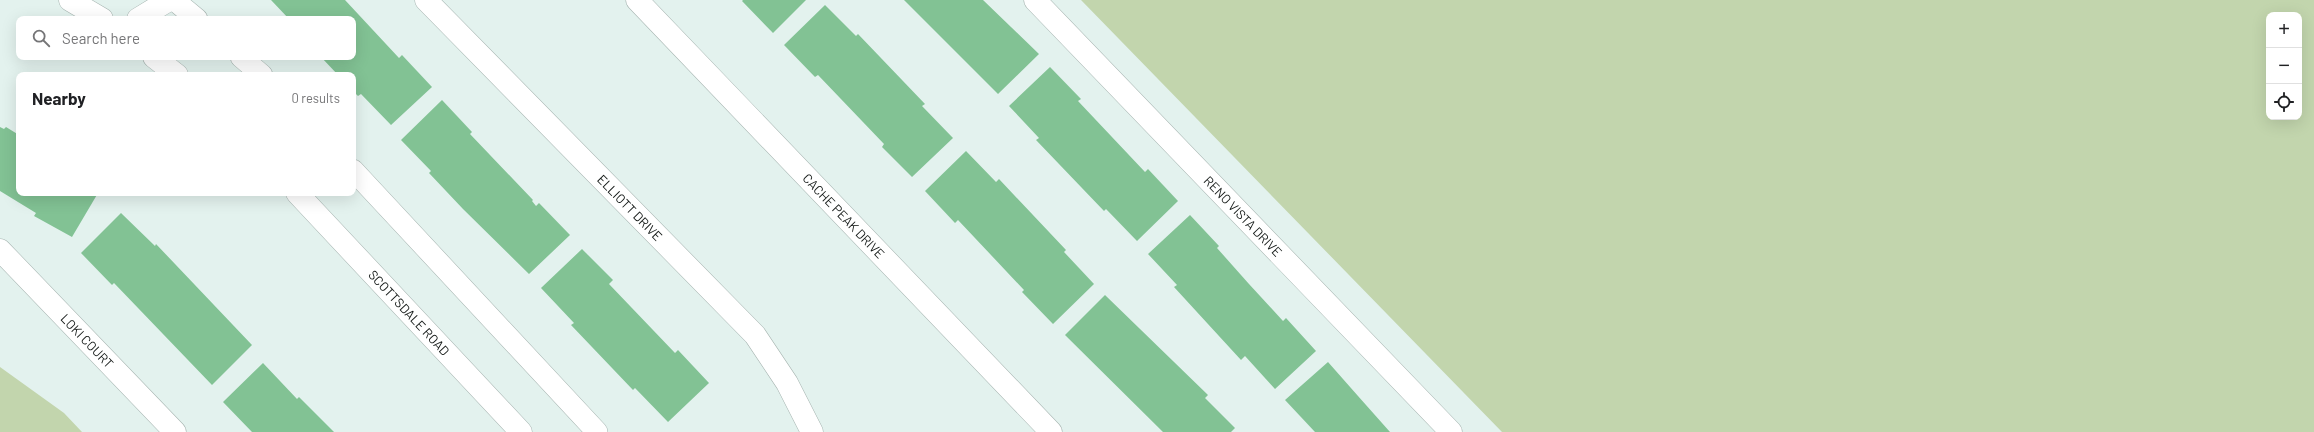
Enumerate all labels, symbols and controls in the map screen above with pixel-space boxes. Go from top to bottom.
map controls [2266,12,2302,120]
button: + [2266,12,2302,48]
search box [16,16,356,60]
icon: search [30,27,52,49]
text: Search here [62,29,140,47]
button: − [2266,48,2302,84]
button: locate [2266,84,2302,120]
text: Nearby [32,88,86,108]
text: 0 results [291,90,340,106]
street label: CACHE PEAK DRIVE [800,170,888,262]
street label: ELLIOTT DRIVE [594,171,666,244]
street label: RENO VISTA DRIVE [1201,172,1286,260]
street label: SCOTTSDALE ROAD [365,267,453,359]
street label: LOKI COURT [58,310,117,371]

